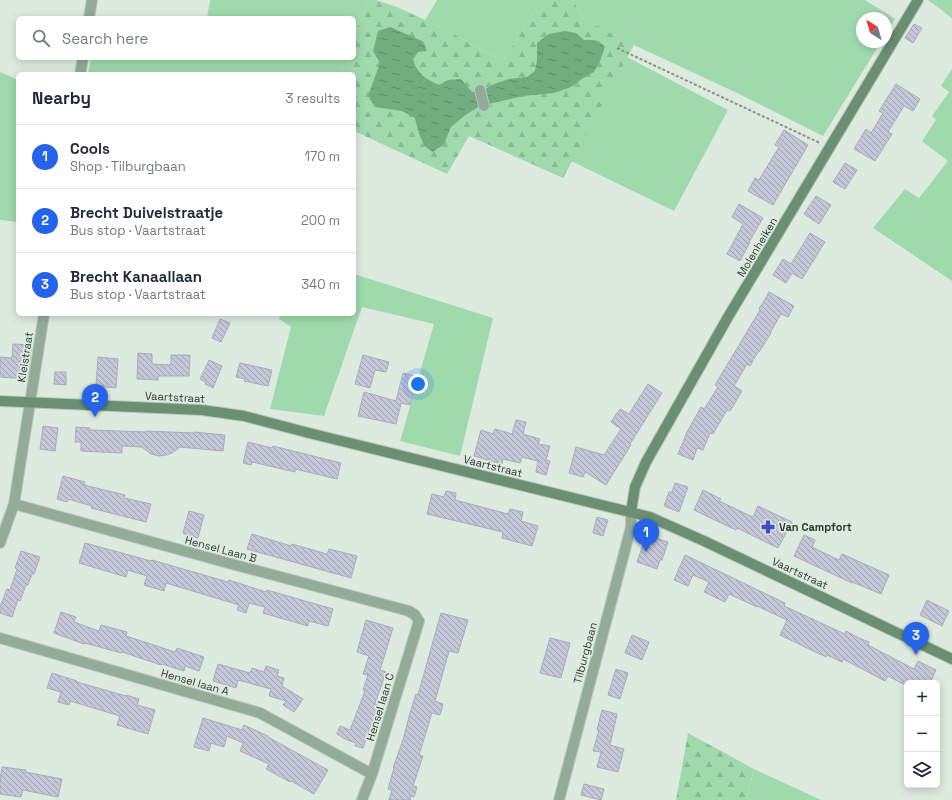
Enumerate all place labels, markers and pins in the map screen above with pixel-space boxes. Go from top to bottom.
pin: 2 [82,384,108,417]
pin: 1 [633,519,659,552]
pharmacy icon: Van Campfort [760,519,776,535]
place label: Van Campfort [779,520,852,534]
pin: 3 [903,622,929,655]

